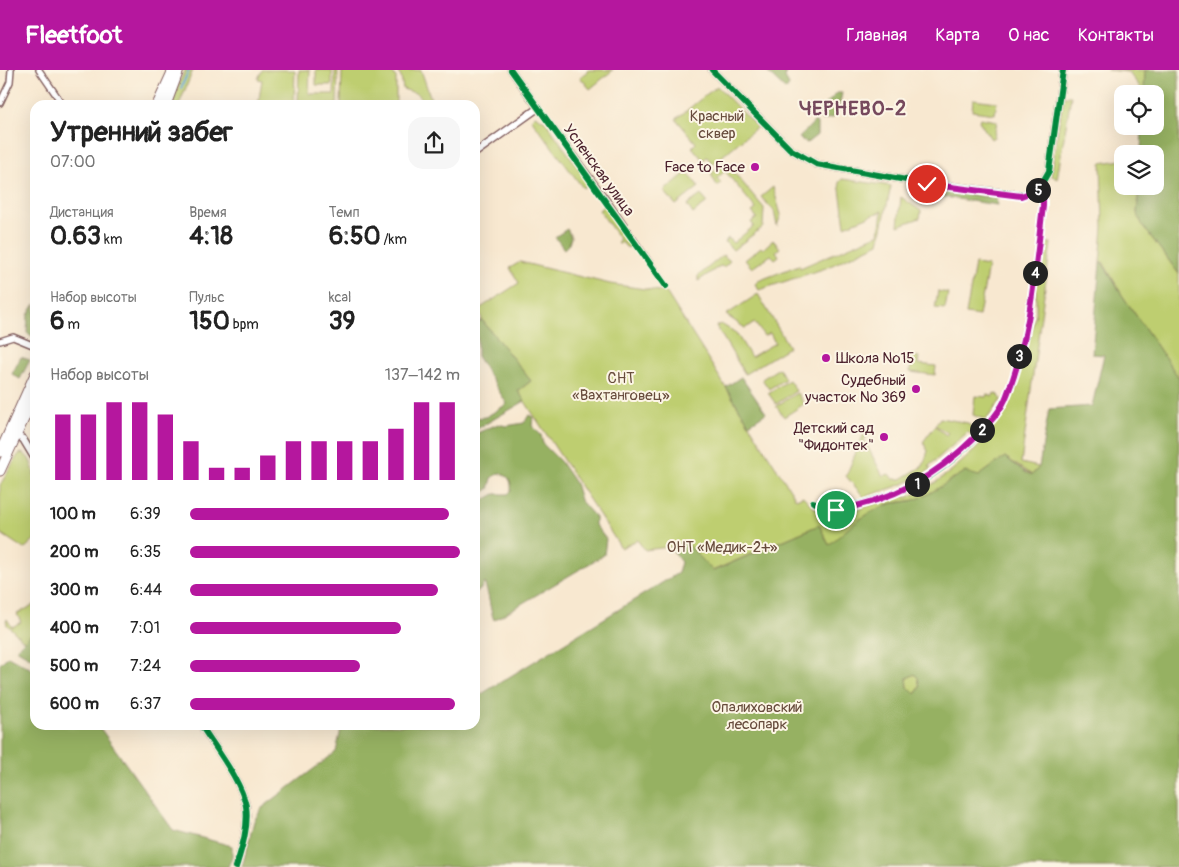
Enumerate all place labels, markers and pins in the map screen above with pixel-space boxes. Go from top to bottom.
place label: Face to Face [664,158,746,177]
marker: Face to Face [749,161,761,173]
pin [906,163,948,205]
pin: 5 [1026,178,1050,202]
pin: 4 [1022,260,1048,286]
pin: 3 [1006,344,1032,368]
place label: Школа №15 [836,349,914,368]
marker: Школа №15 [820,352,832,364]
place label: Судебный участок № 369 [804,371,906,407]
marker: Судебный участок № 369 [910,383,922,395]
pin: 2 [970,418,994,442]
place label: Детский сад "Фидонтек" [793,419,874,455]
marker: Детский сад "Фидонтек" [878,431,890,443]
pin: 1 [904,472,930,496]
pin [815,489,857,531]

